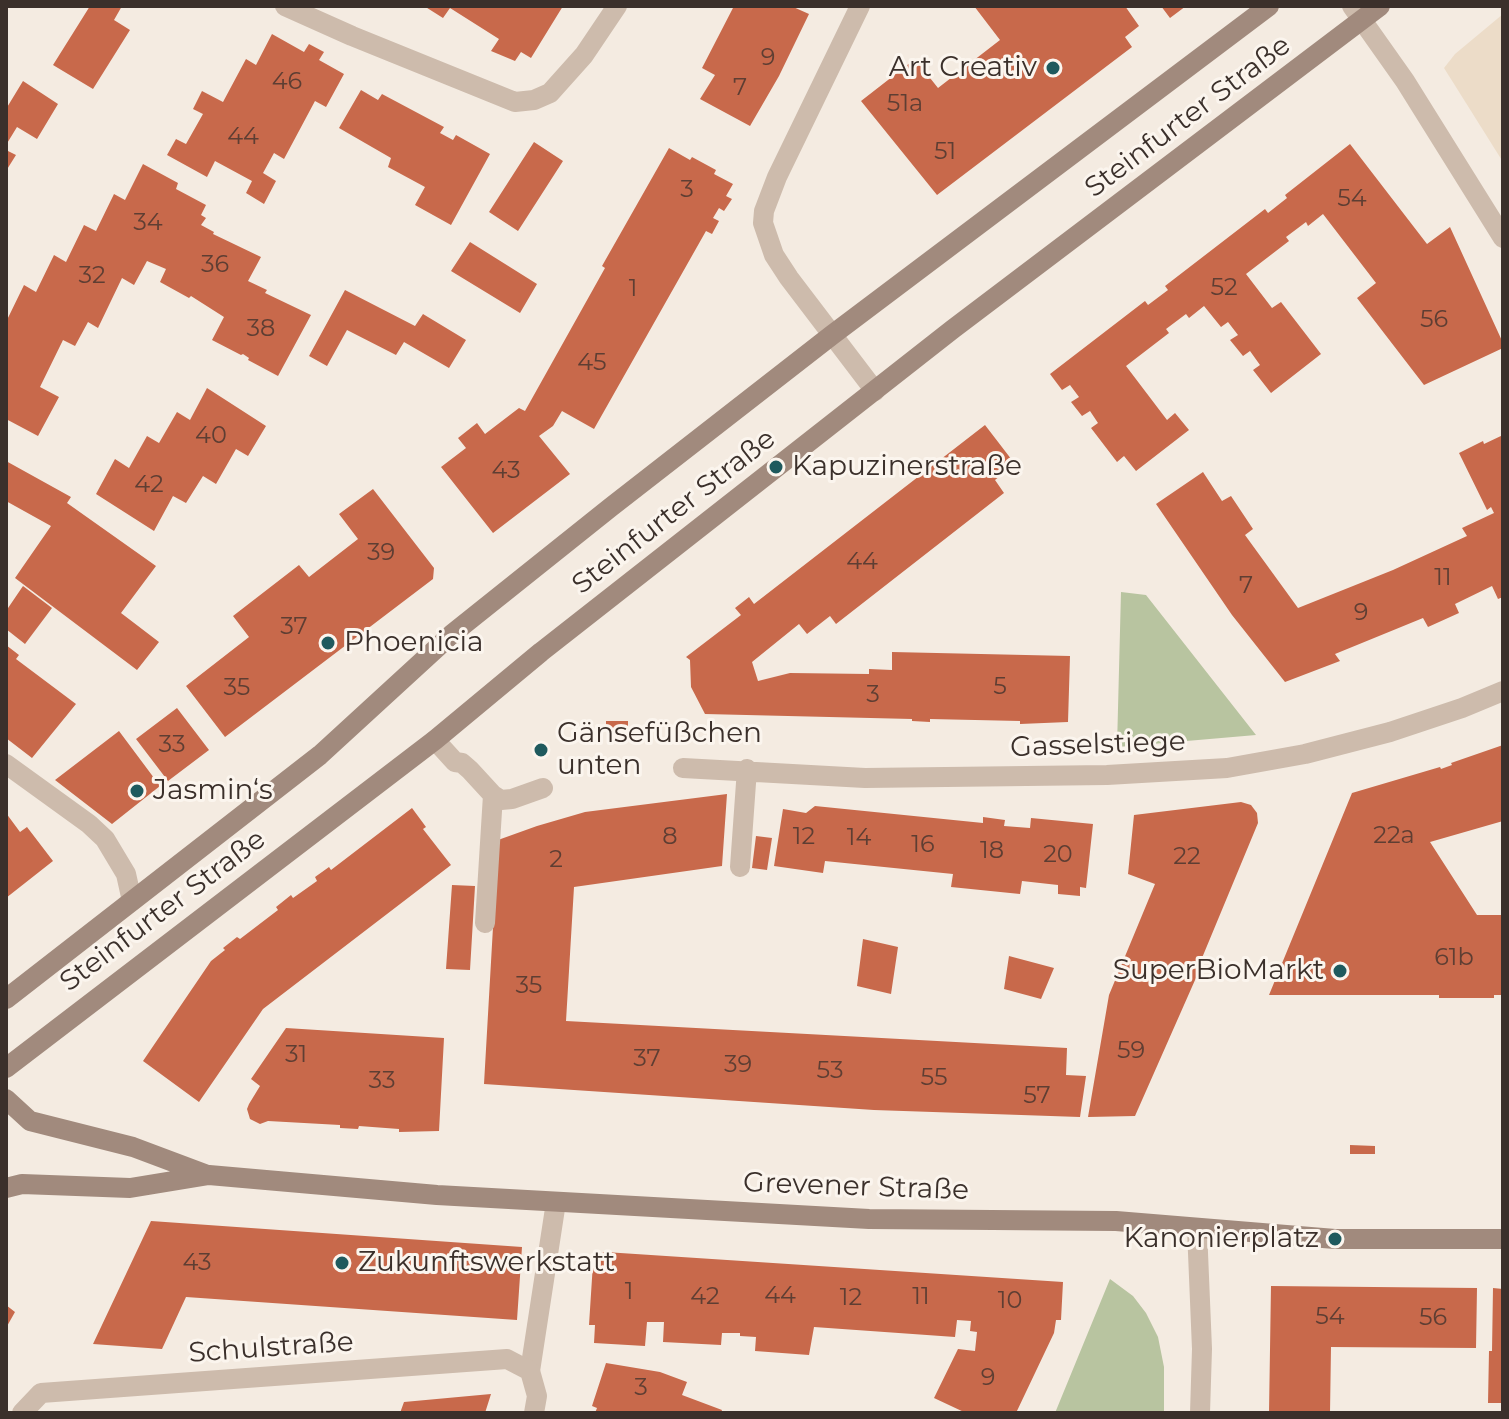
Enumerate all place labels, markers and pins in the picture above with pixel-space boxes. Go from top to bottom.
place label: Art Creativ [889,51,1037,85]
marker: Art Creativ [1044,59,1062,77]
place label: Kapuzinerstraße [792,450,1022,484]
marker: Kapuzinerstraße [767,458,785,476]
place label: Phoenicia [344,626,484,660]
marker: Phoenicia [319,634,337,652]
place label: Gänsefüßchen unten [557,717,762,783]
marker: Gänsefüßchen unten [532,741,550,759]
place label: Jasmin‘s [153,774,273,808]
marker: Jasmin‘s [128,782,146,800]
place label: SuperBioMarkt [1113,954,1324,988]
marker: SuperBioMarkt [1331,962,1349,980]
place label: Kanonierplatz [1123,1222,1319,1256]
marker: Kanonierplatz [1326,1230,1344,1248]
place label: Zukunftswerkstatt [358,1246,615,1280]
marker: Zukunftswerkstatt [333,1254,351,1272]

